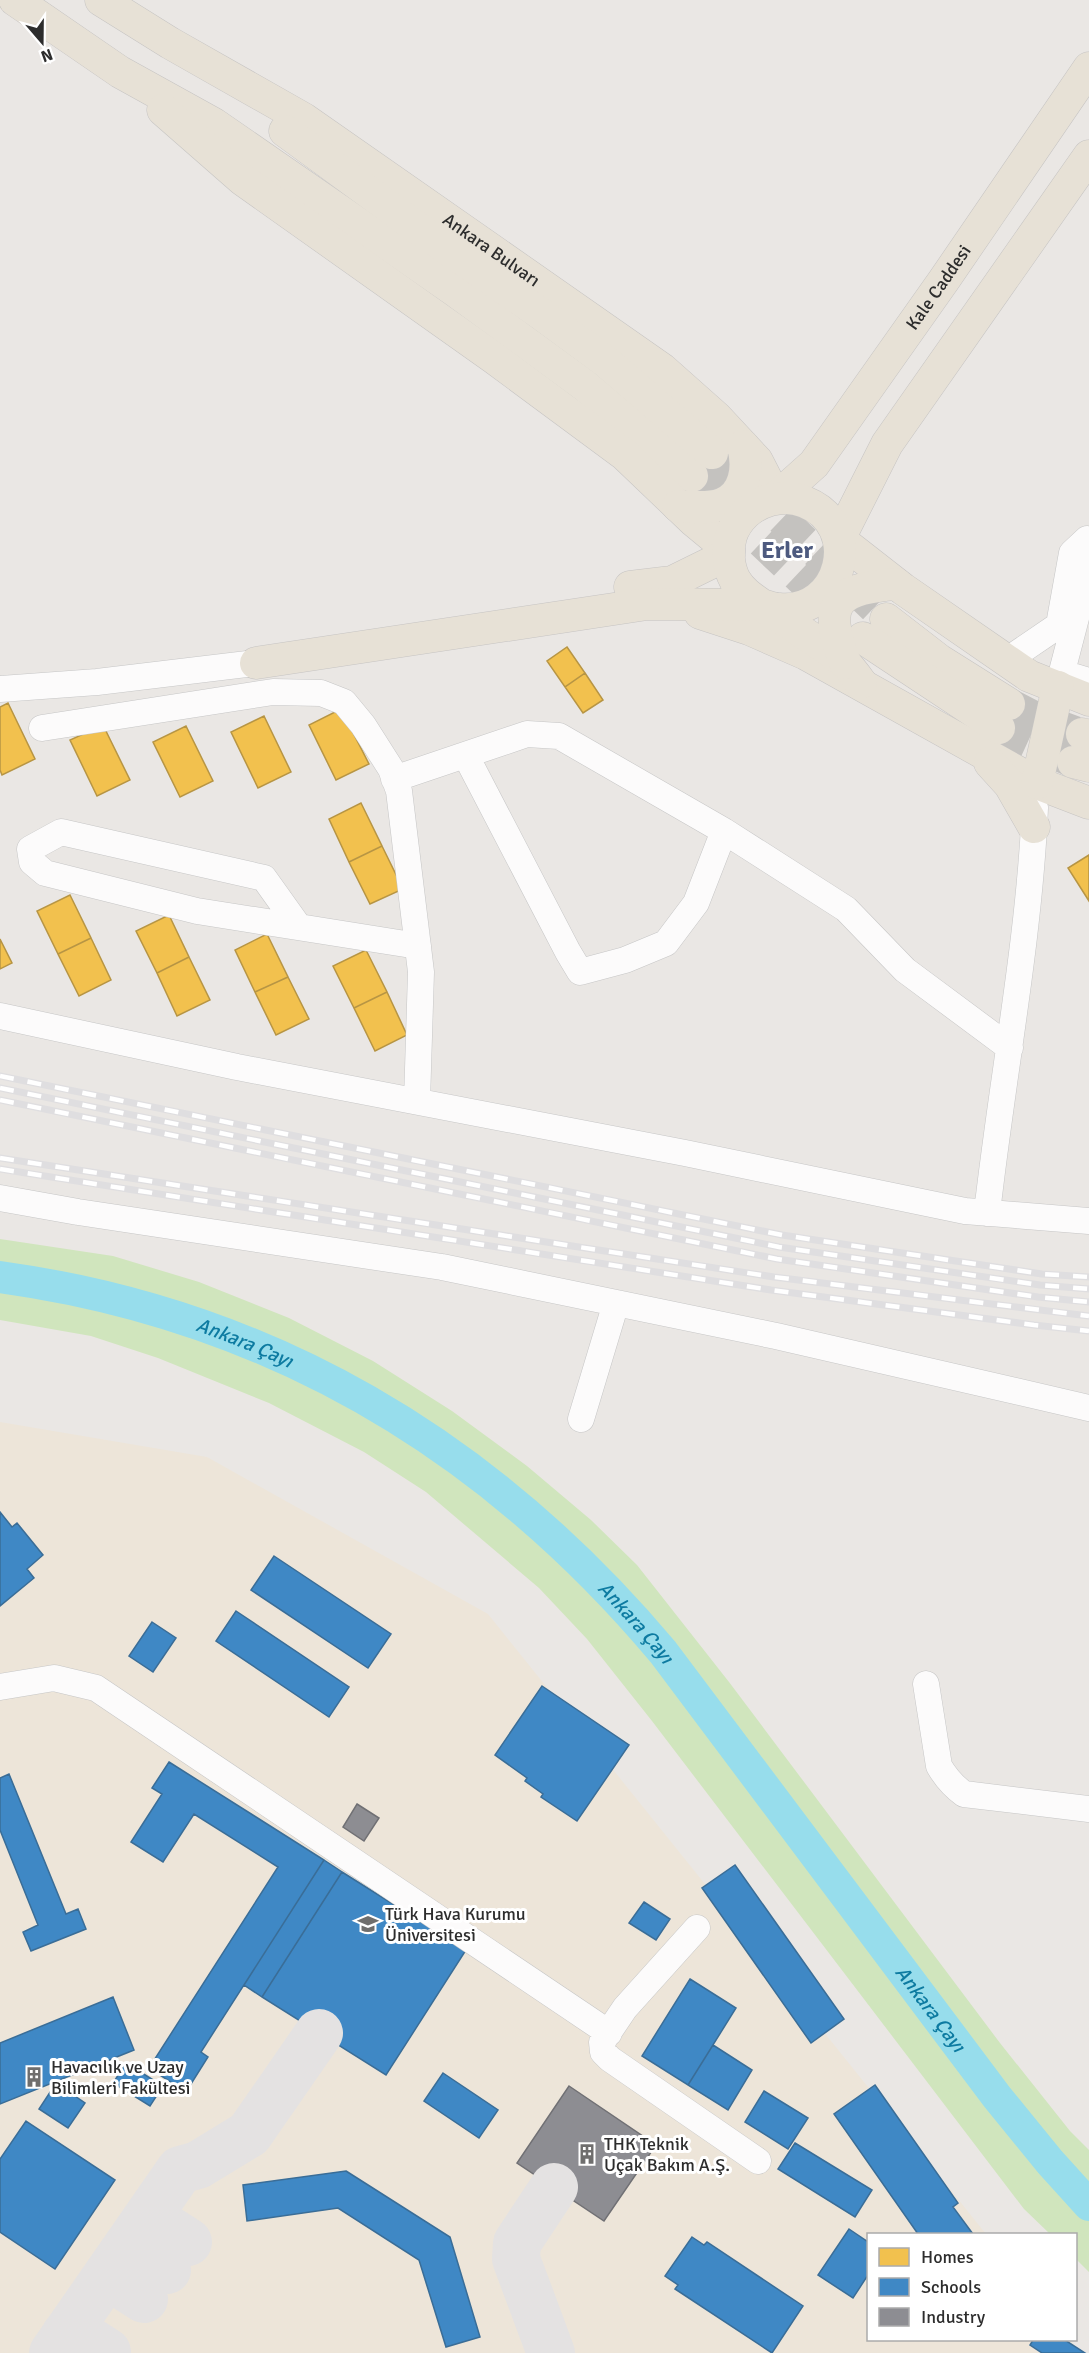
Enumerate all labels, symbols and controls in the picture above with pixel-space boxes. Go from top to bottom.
north arrow [12,12,72,72]
text: N [38,44,55,66]
street label: Ankara Bulvarı [439,208,544,291]
street label: Kale Caddesi [901,241,976,334]
district label: Erler [761,535,813,565]
water label: Ankara Çayı [193,1312,298,1374]
water label: Ankara Çayı [593,1576,680,1670]
place label: Türk Hava Kurumu Üniversitesi [385,1903,526,1946]
school or university icon: Türk Hava Kurumu Üniversitesi [356,1912,380,1936]
water label: Ankara Çayı [890,1961,972,2059]
place label: Havacılık ve Uzay Bilimleri Fakültesi [51,2056,190,2099]
building icon: Havacılık ve Uzay Bilimleri Fakültesi [22,2065,46,2089]
place label: THK Teknik Uçak Bakım A.Ş. [604,2133,730,2176]
building icon: THK Teknik Uçak Bakım A.Ş. [575,2142,599,2166]
legend [867,2233,1077,2341]
text: Homes [921,2246,974,2268]
text: Schools [921,2276,981,2298]
text: Industry [921,2306,986,2328]

